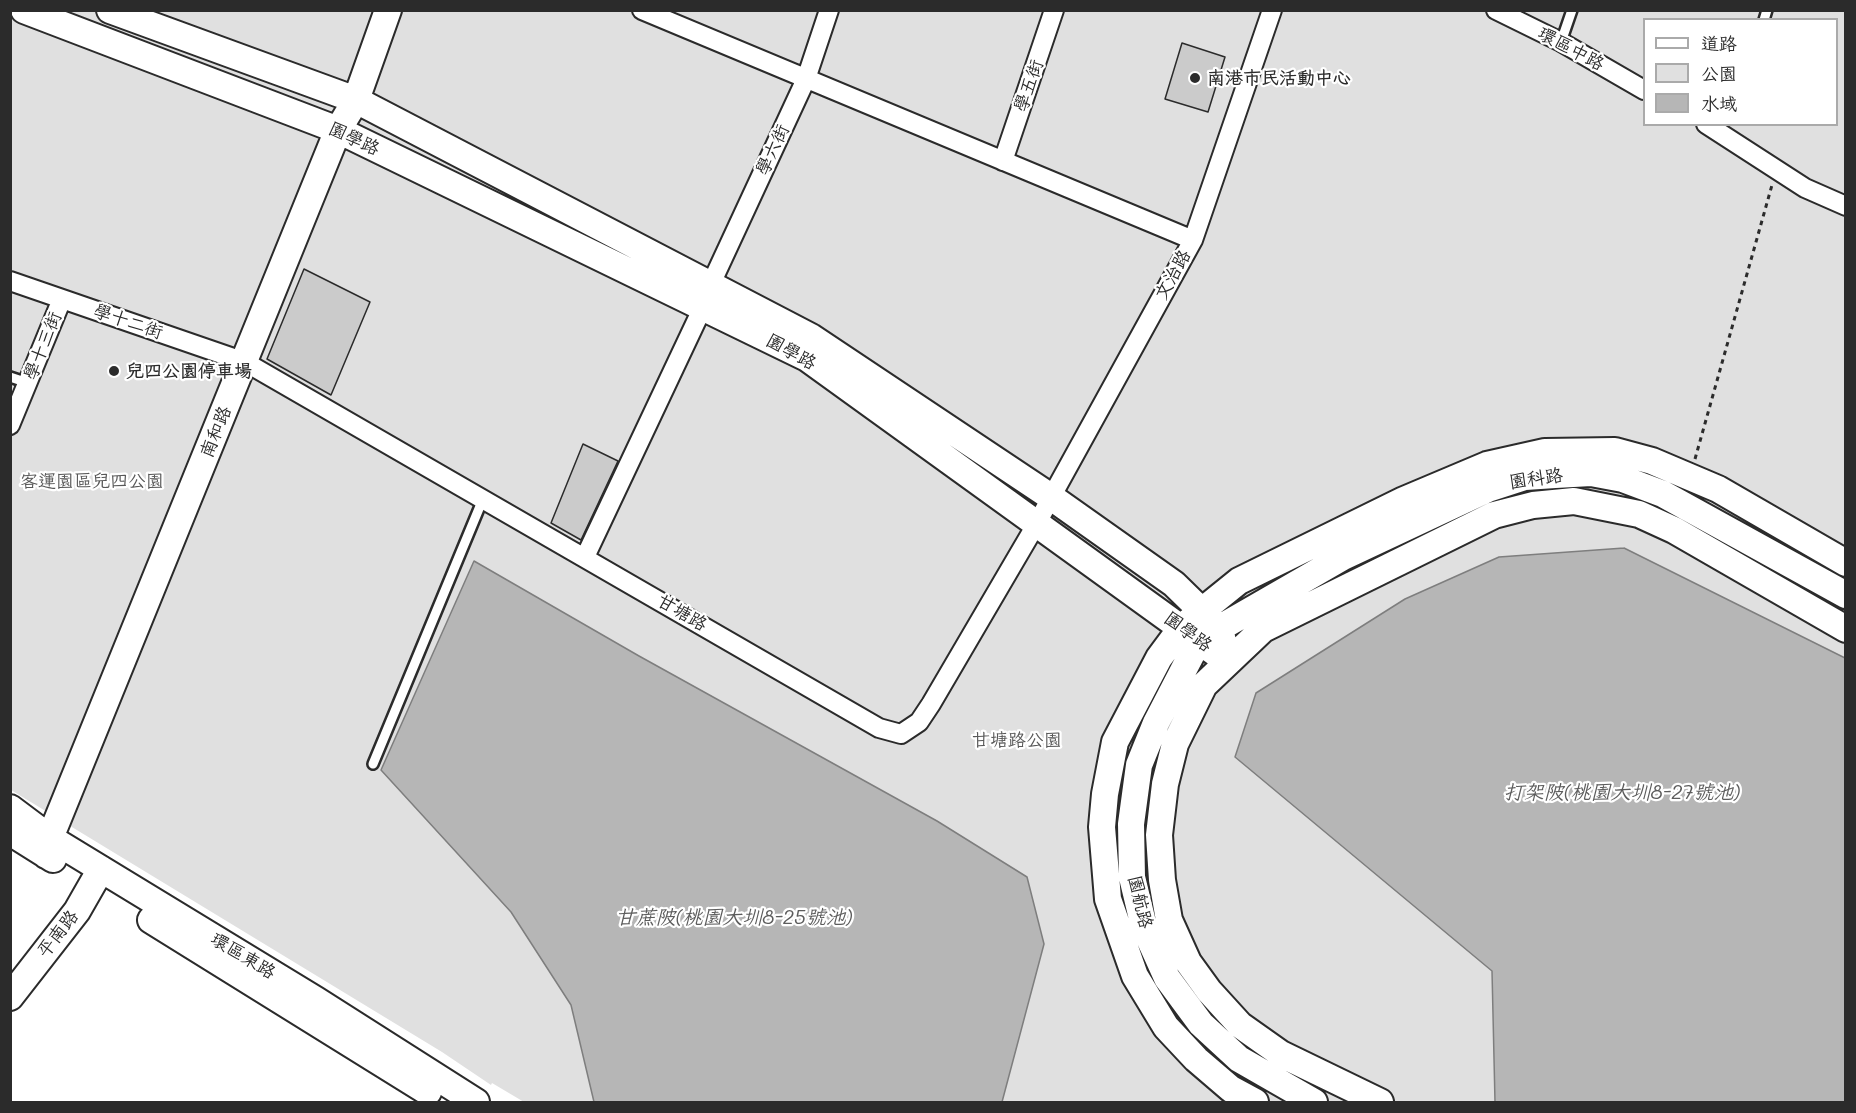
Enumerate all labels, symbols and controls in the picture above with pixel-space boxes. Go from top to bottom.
legend [1643,18,1838,126]
street label: 環區中路 [1534,23,1608,75]
text: 道路 [1701,31,1737,55]
street label: 學五街 [1010,57,1048,115]
text: 公園 [1701,61,1737,85]
place label: 南港市民活動中心 [1207,67,1351,89]
marker: 南港市民活動中心 [1188,71,1202,85]
text: 水域 [1701,91,1737,115]
street label: 園學路 [325,118,383,160]
street label: 學六街 [752,121,794,179]
street label: 文治路 [1150,246,1196,304]
street label: 學十二街 [90,300,166,344]
street label: 學十三街 [20,309,66,383]
street label: 園學路 [762,329,820,375]
place label: 兒四公園停車場 [126,360,252,382]
marker: 兒四公園停車場 [107,364,121,378]
street label: 南和路 [196,403,236,461]
street label: 園科路 [1508,465,1564,493]
park label: 客運園區兒四公園 [20,470,164,492]
street label: 甘塘路 [653,590,711,636]
street label: 園學路 [1160,607,1216,657]
park label: 甘塘路公園 [972,729,1062,751]
water label: 打架陂(桃園大圳8-27號池) [1504,781,1740,805]
street label: 園航路 [1123,873,1157,931]
street label: 平南路 [33,906,83,962]
water label: 甘蔗陂(桃園大圳8-25號池) [616,906,852,930]
street label: 環區東路 [207,928,279,984]

